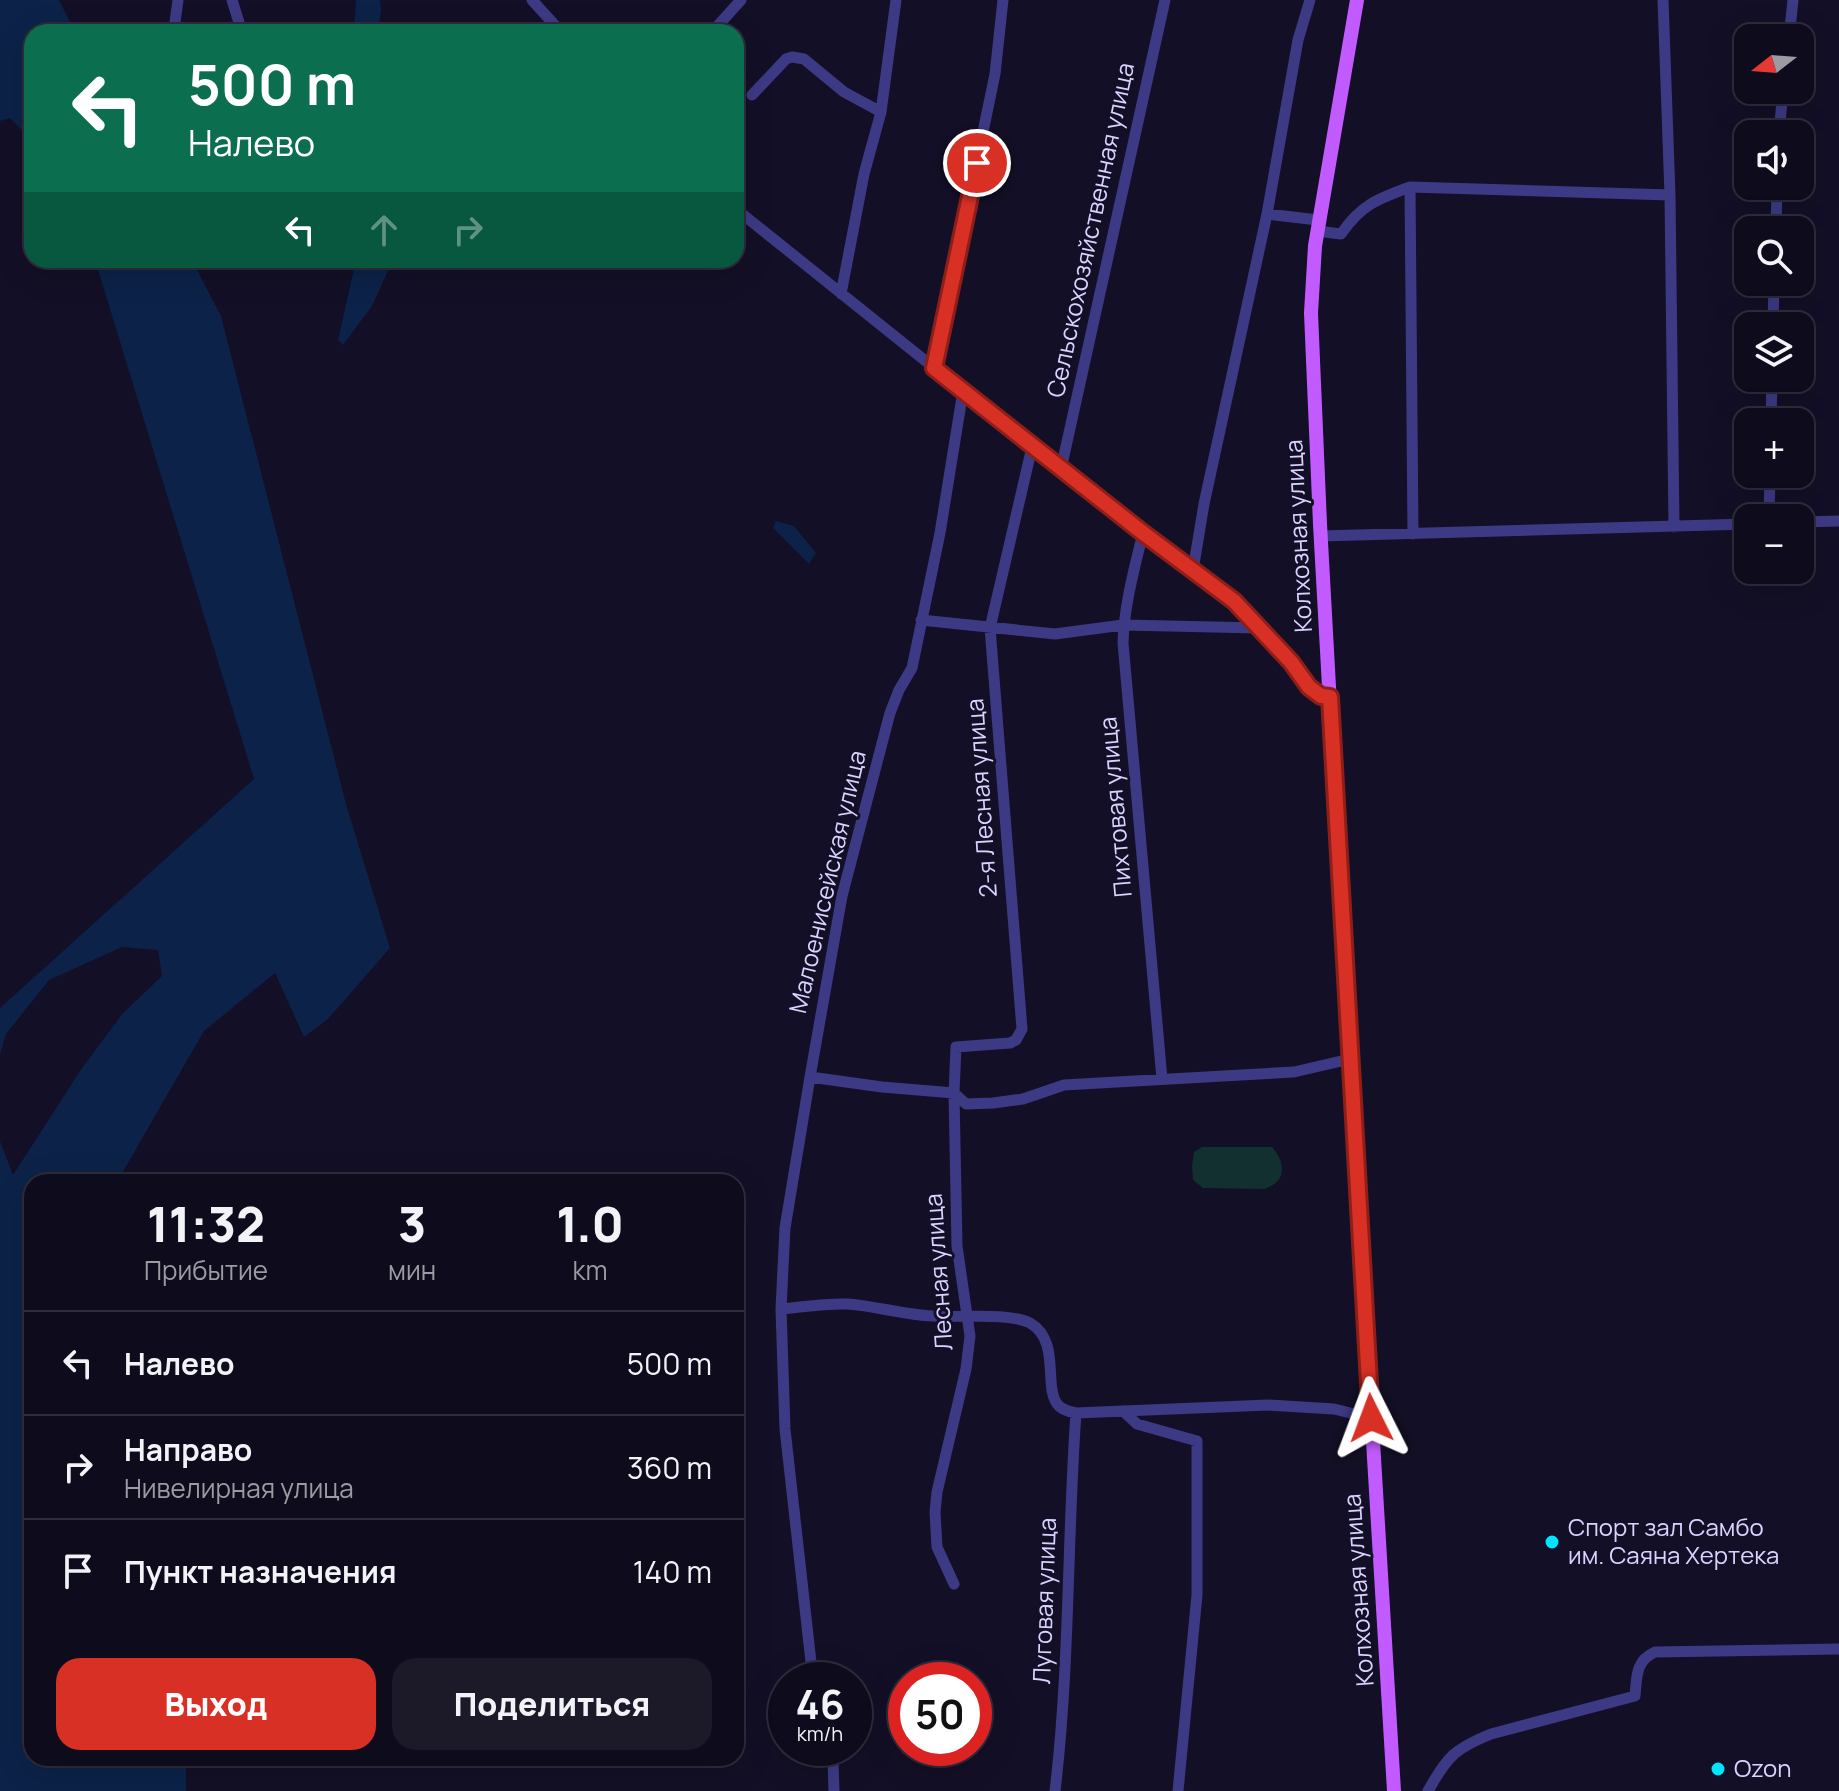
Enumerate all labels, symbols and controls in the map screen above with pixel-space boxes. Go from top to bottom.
north arrow [1734,24,1814,104]
map controls [1734,24,1814,584]
text: 500 m [188,45,356,122]
icon: left [56,56,160,160]
street label: Сельскохозяйственная улица [1038,59,1141,400]
text: Налево [188,118,315,167]
button: sound [1734,120,1814,200]
pin [943,129,1011,197]
icon: arrive [955,141,999,185]
icon: left [278,208,322,252]
icon: ahead [362,208,406,252]
icon: right [446,208,490,252]
button: search [1734,216,1814,296]
button: layers [1734,312,1814,392]
button: + [1734,408,1814,488]
street label: Колхозная улица [1276,439,1319,633]
button: − [1734,504,1814,584]
street label: 2-я Лесная улица [957,698,1004,899]
street label: Пихтовая улица [1090,716,1139,899]
street label: Малоенисейская улица [780,747,873,1016]
text: 11:32 [147,1191,265,1256]
text: 3 [398,1191,426,1256]
text: 1.0 [556,1191,624,1256]
street label: Лесная улица [916,1192,959,1352]
text: Прибытие [144,1252,268,1288]
text: мин [388,1252,436,1288]
text: km [573,1252,608,1288]
icon: left [56,1341,100,1385]
text: Налево [124,1343,234,1384]
text: 500 m [627,1343,712,1384]
position arrow [1329,1376,1413,1460]
text: Направо [124,1429,252,1470]
icon: right [56,1445,100,1489]
text: 360 m [627,1447,712,1488]
text: Нивелирная улица [124,1470,354,1506]
street label: Колхозная улица [1334,1493,1381,1687]
place label: Спорт зал Самбо им. Саяна Хертека [1568,1510,1779,1571]
street label: Луговая улица [1024,1517,1063,1685]
marker: Спорт зал Самбо им. Саяна Хертека [1543,1533,1561,1551]
icon: arrive [56,1549,100,1593]
text: Пункт назначения [124,1551,397,1592]
text: 140 m [633,1551,712,1592]
button: Выход [56,1658,376,1750]
button: Поделиться [392,1658,712,1750]
speed limit sign: 50 [888,1662,992,1766]
text: 46 [795,1676,845,1731]
text: km/h [797,1720,843,1747]
place label: Ozon [1734,1751,1792,1784]
marker: Ozon [1709,1760,1727,1778]

